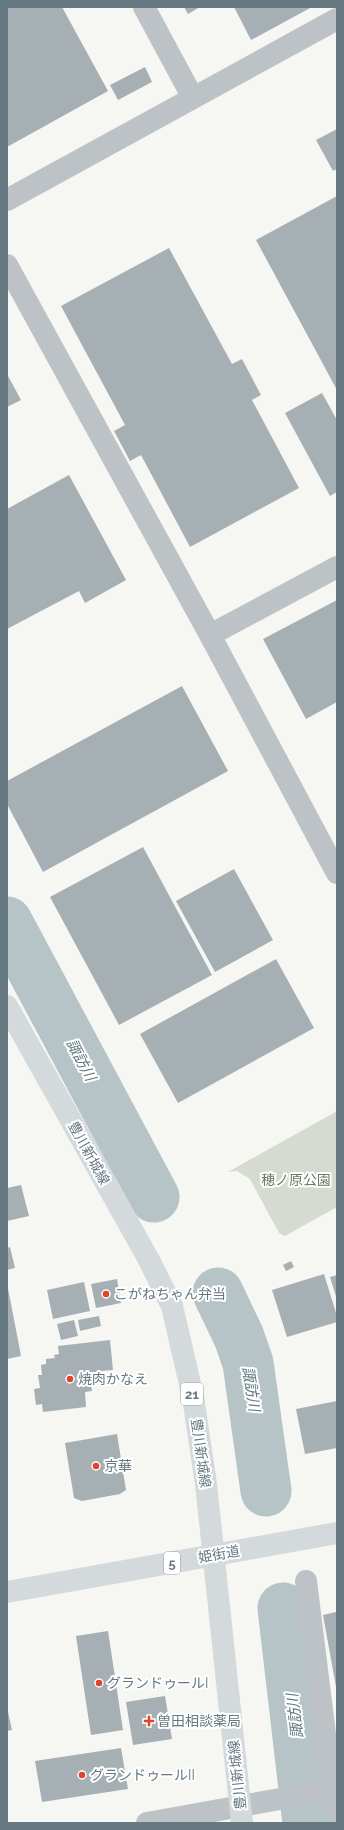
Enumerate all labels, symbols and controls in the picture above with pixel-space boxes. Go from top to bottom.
water label: 諏訪川 [62,1036,100,1086]
street label: 豊川新城線 [65,1119,113,1187]
park label: 穂ノ原公園 [261,1172,331,1188]
place label: こがねちゃん弁当 [114,1286,226,1302]
marker: こがねちゃん弁当 [101,1289,111,1299]
water label: 諏訪川 [239,1365,264,1415]
place label: 焼肉かなえ [78,1371,148,1387]
marker: 焼肉かなえ [65,1374,75,1384]
road number: 21 [181,1383,203,1405]
street label: 豊川新城線 [188,1417,214,1489]
place label: 京華 [104,1458,132,1474]
marker: 京華 [91,1461,101,1471]
street label: 姫街道 [197,1542,241,1566]
road number: 5 [164,1552,180,1574]
place label: グランドゥールI [107,1675,208,1691]
marker: グランドゥールI [94,1678,104,1688]
water label: 諏訪川 [283,1691,307,1739]
place label: 曽田相談薬局 [157,1713,241,1729]
marker: 曽田相談薬局 [144,1716,154,1726]
street label: 豊川新城線 [225,1739,249,1811]
place label: グランドゥールII [90,1767,195,1783]
marker: グランドゥールII [77,1770,87,1780]

